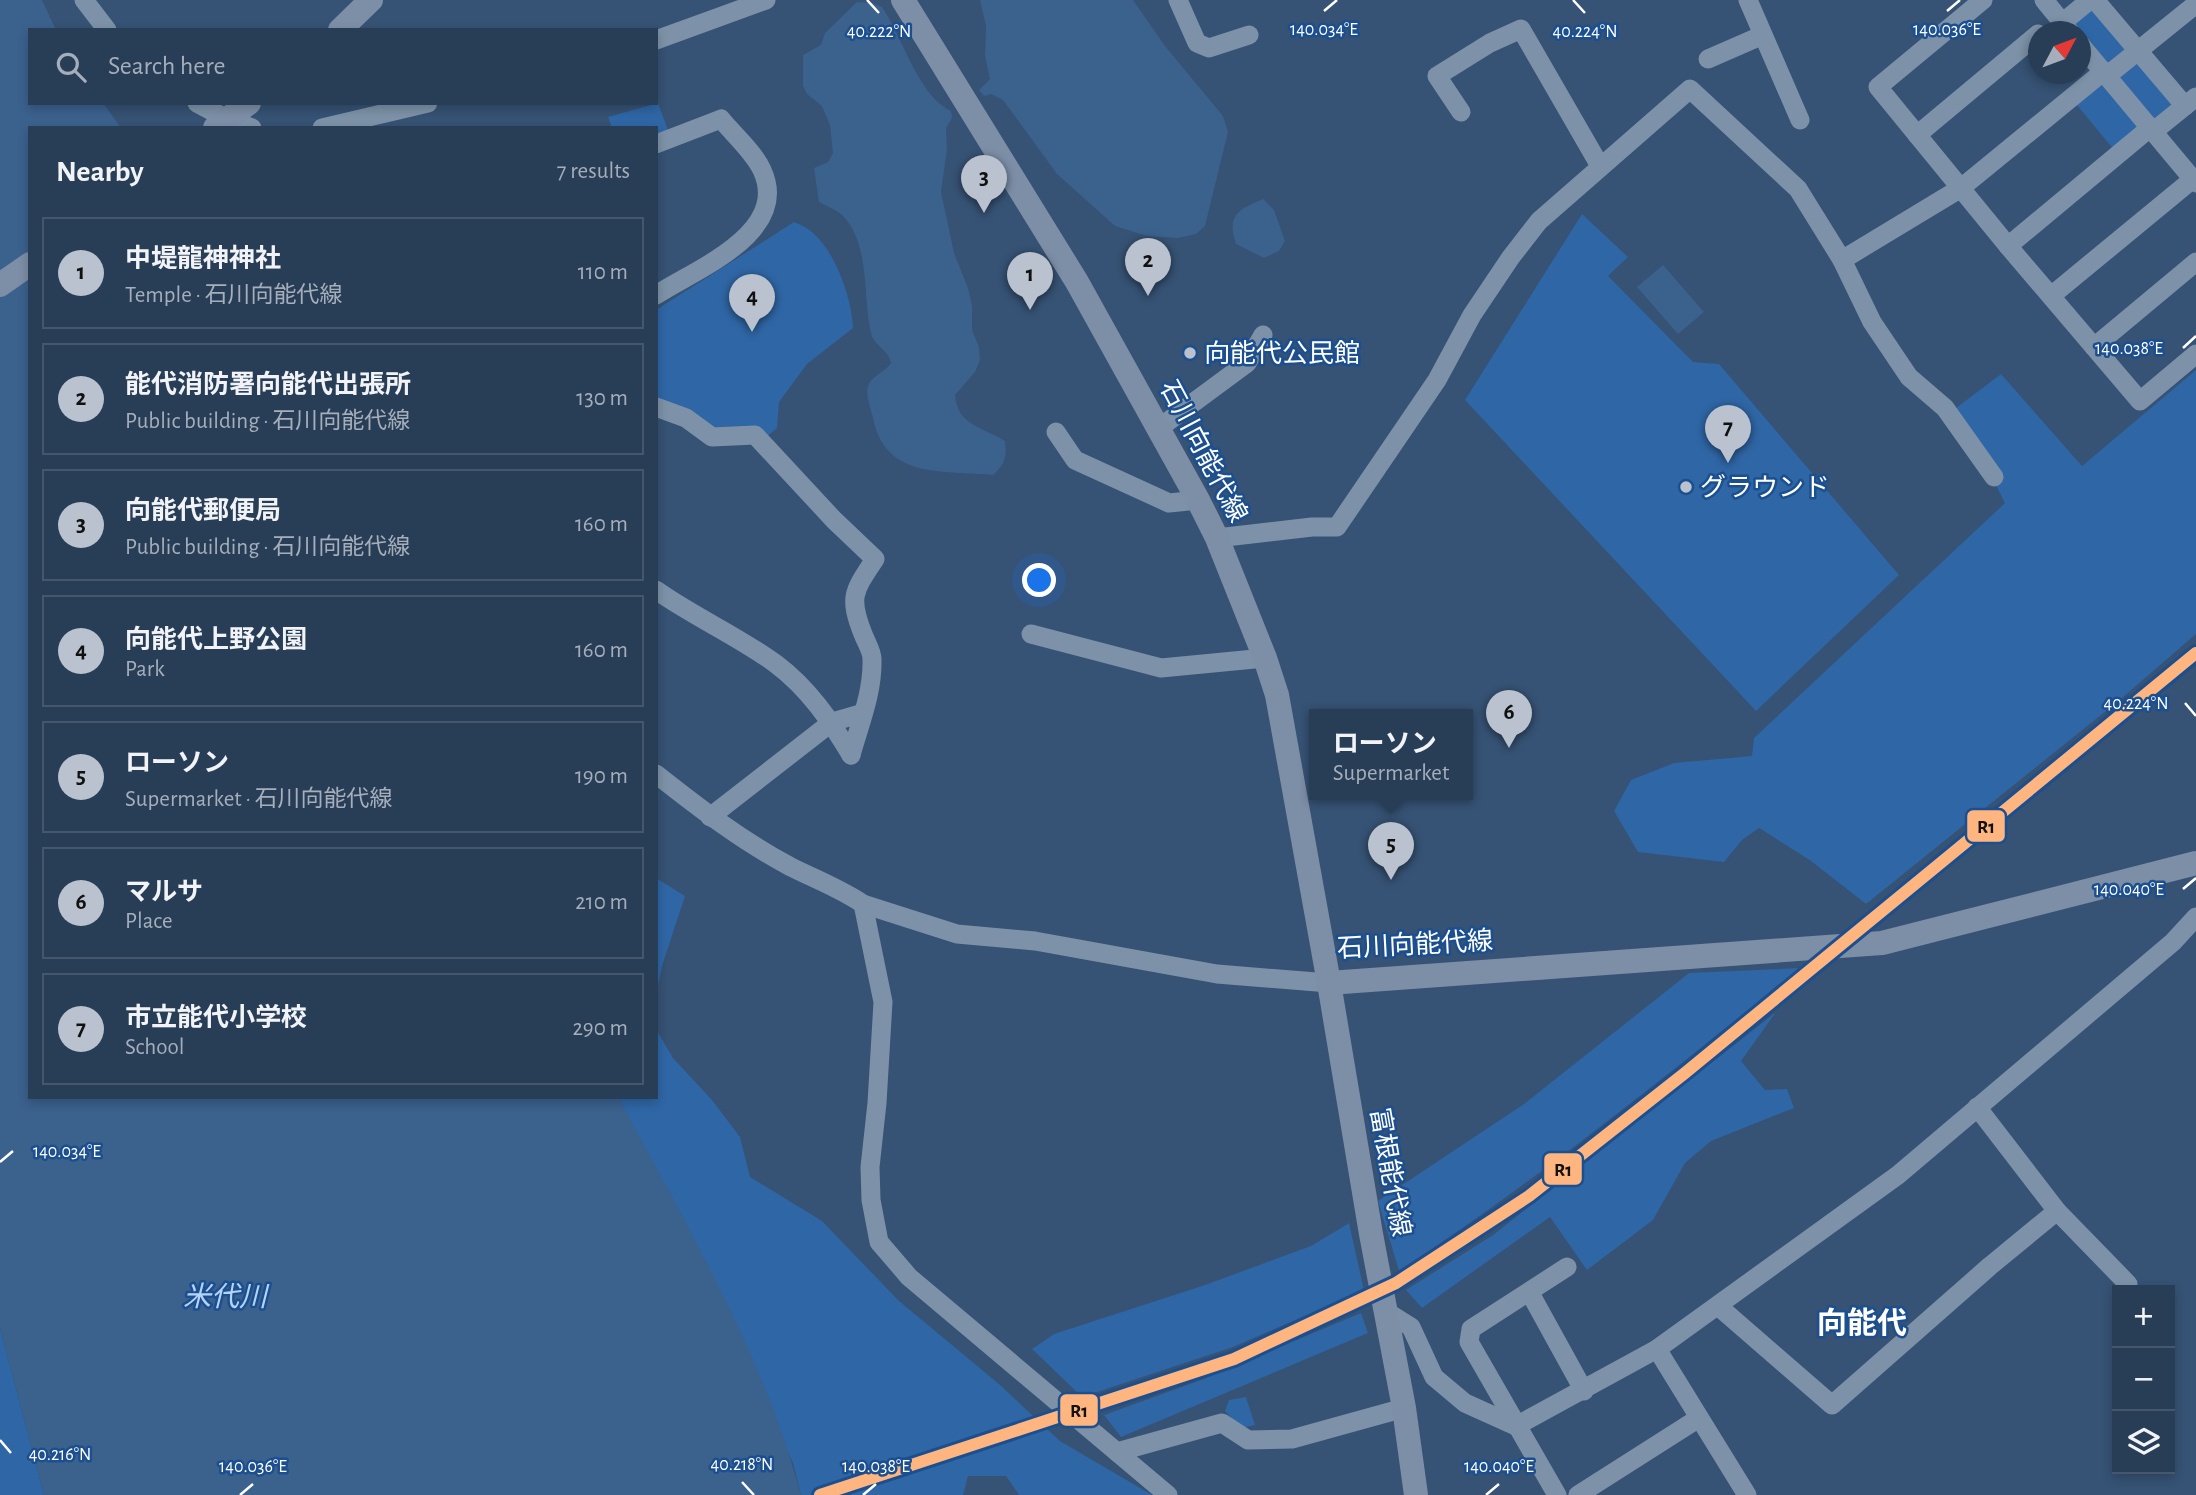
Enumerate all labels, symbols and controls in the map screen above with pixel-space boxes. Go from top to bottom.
text: 140.034°E [1290,21,1358,39]
text: 140.036°E [1913,21,1981,39]
north arrow [2028,21,2091,84]
text: 40.222°N [847,23,911,41]
text: 40.224°N [1553,23,1617,41]
search box [28,28,658,105]
icon: search [52,48,90,86]
text: Search here [108,53,226,79]
pin: 3 [961,155,1007,213]
text: Nearby [56,157,144,187]
text: 7 results [557,160,630,183]
pin: 2 [1125,238,1171,296]
text: 中堤龍神神社 [125,246,281,272]
pin: 1 [1007,252,1053,310]
text: 1 [77,261,85,284]
text: 110 m [578,261,628,284]
pin: 4 [729,274,775,332]
text: Temple · 石川向能代線 [125,284,343,307]
place label: 向能代公民館 [1204,339,1360,367]
text: 140.038°E [2095,340,2163,358]
marker: 向能代公民館 [1182,345,1198,361]
text: 能代消防署向能代出張所 [125,372,411,398]
street label: 石川向能代線 [1155,376,1253,526]
text: 2 [76,387,86,410]
text: 130 m [576,387,628,410]
pin: 7 [1705,405,1751,463]
text: Public building · 石川向能代線 [125,410,410,433]
place label: グラウンド [1700,473,1830,501]
marker: グラウンド [1678,479,1694,495]
text: 向能代郵便局 [125,498,281,524]
text: 3 [76,513,86,536]
text: 160 m [575,513,628,536]
text: Public building · 石川向能代線 [125,536,410,559]
your location [1022,563,1056,597]
text: 向能代上野公園 [125,627,307,653]
text: 4 [75,639,87,662]
text: 160 m [575,639,628,662]
text: Park [125,658,165,681]
pin: 6 [1486,690,1532,748]
text: 40.224°N [2104,695,2168,713]
popup [1309,709,1473,800]
text: ローソン [1333,731,1437,757]
text: ローソン [125,750,229,776]
text: Supermarket [1333,762,1449,785]
text: 5 [76,765,86,788]
text: 190 m [575,765,628,788]
text: Supermarket · 石川向能代線 [125,788,393,811]
line badge: R1 [1966,809,2006,843]
text: R1 [1977,818,1995,837]
pin: 5 [1368,822,1414,880]
text: マルサ [125,879,203,905]
text: 140.040°E [2094,881,2164,899]
text: 6 [75,891,87,914]
text: 210 m [575,891,628,914]
text: Place [125,910,173,933]
street label: 石川向能代線 [1336,926,1494,962]
text: 市立能代小学校 [125,1005,307,1031]
text: 7 [76,1017,86,1040]
text: 290 m [572,1017,628,1040]
text: School [125,1036,184,1059]
street label: 富根能代線 [1366,1106,1416,1238]
text: 140.034°E [33,1143,101,1161]
line badge: R1 [1543,1152,1583,1186]
text: R1 [1554,1161,1572,1180]
water label: 米代川 [183,1282,270,1312]
map controls [2112,1285,2175,1474]
button: + [2112,1285,2175,1348]
district label: 向能代 [1817,1307,1907,1339]
button: − [2112,1348,2175,1411]
line badge: R1 [1059,1393,1099,1427]
text: R1 [1070,1402,1088,1421]
button: layers [2112,1411,2175,1474]
text: 40.216°N [29,1446,91,1464]
text: 40.218°N [711,1456,773,1474]
text: 140.036°E [219,1458,287,1476]
text: 140.038°E [842,1458,910,1476]
text: 140.040°E [1464,1458,1534,1476]

